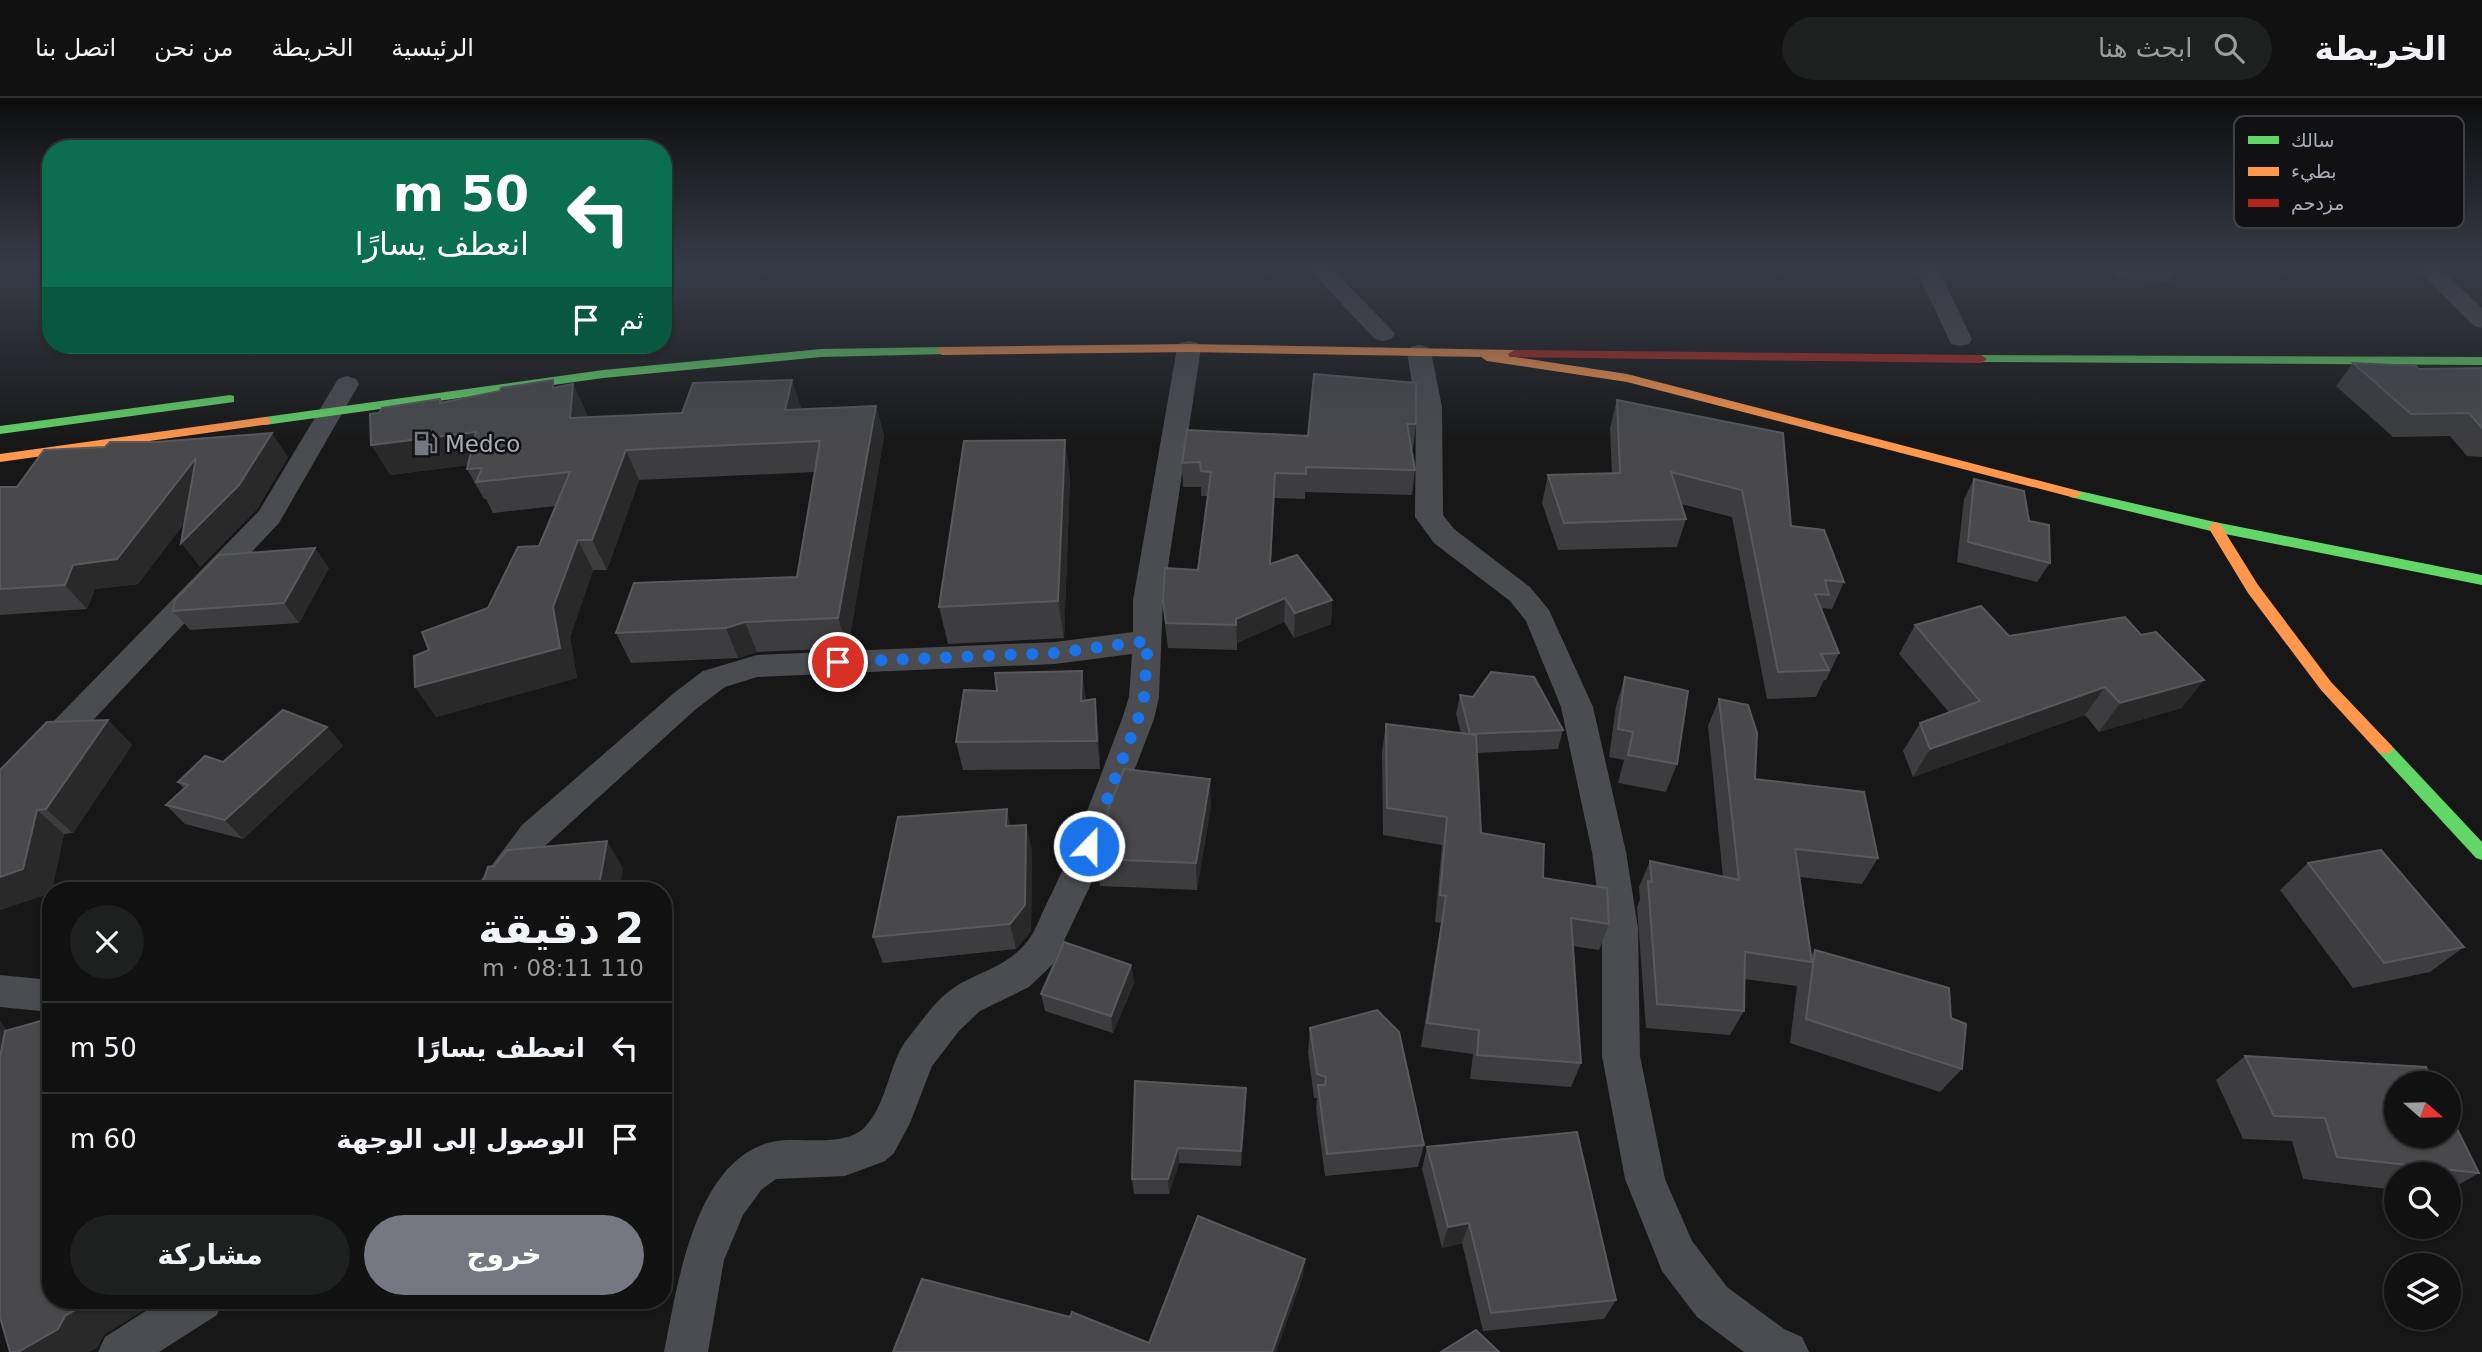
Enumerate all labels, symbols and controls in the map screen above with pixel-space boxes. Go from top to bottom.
search box [1782,17,2272,80]
icon: search [2210,29,2248,67]
text: الخريطة [2314,29,2447,68]
text: ابحث هنا [2098,33,2192,63]
text: اتصل بنا [35,34,116,62]
text: من نحن [154,34,233,62]
text: الخريطة [271,34,353,62]
text: الرئيسية [391,34,474,62]
legend [2234,116,2464,228]
text: سالك [2291,129,2335,151]
text: بطيء [2291,160,2337,183]
text: 50 m [393,166,529,223]
icon: left [553,168,644,259]
text: مزدحم [2291,192,2345,215]
text: انعطف يسارًا [355,225,529,263]
icon: arrive [567,301,605,339]
text: ثم [619,305,644,335]
fuel station icon: Medco [411,430,439,458]
place label: Medco [445,431,520,457]
pin [808,632,868,692]
icon: arrive [819,643,857,681]
position arrow [1052,809,1126,883]
text: 2 دقيقة [478,904,644,953]
button: close [70,905,144,979]
text: 110 m · 08:11 [482,955,644,981]
icon: left [606,1029,644,1067]
text: 50 m [70,1033,137,1063]
text: انعطف يسارًا [416,1033,585,1063]
north arrow [2384,1071,2460,1148]
map controls [2384,1071,2461,1330]
icon: arrive [606,1120,644,1158]
text: 60 m [70,1124,137,1154]
text: الوصول إلى الوجهة [336,1124,585,1154]
button: search [2384,1162,2461,1239]
button: مشاركة [70,1215,350,1295]
button: خروج [364,1215,644,1295]
button: layers [2384,1253,2461,1330]

